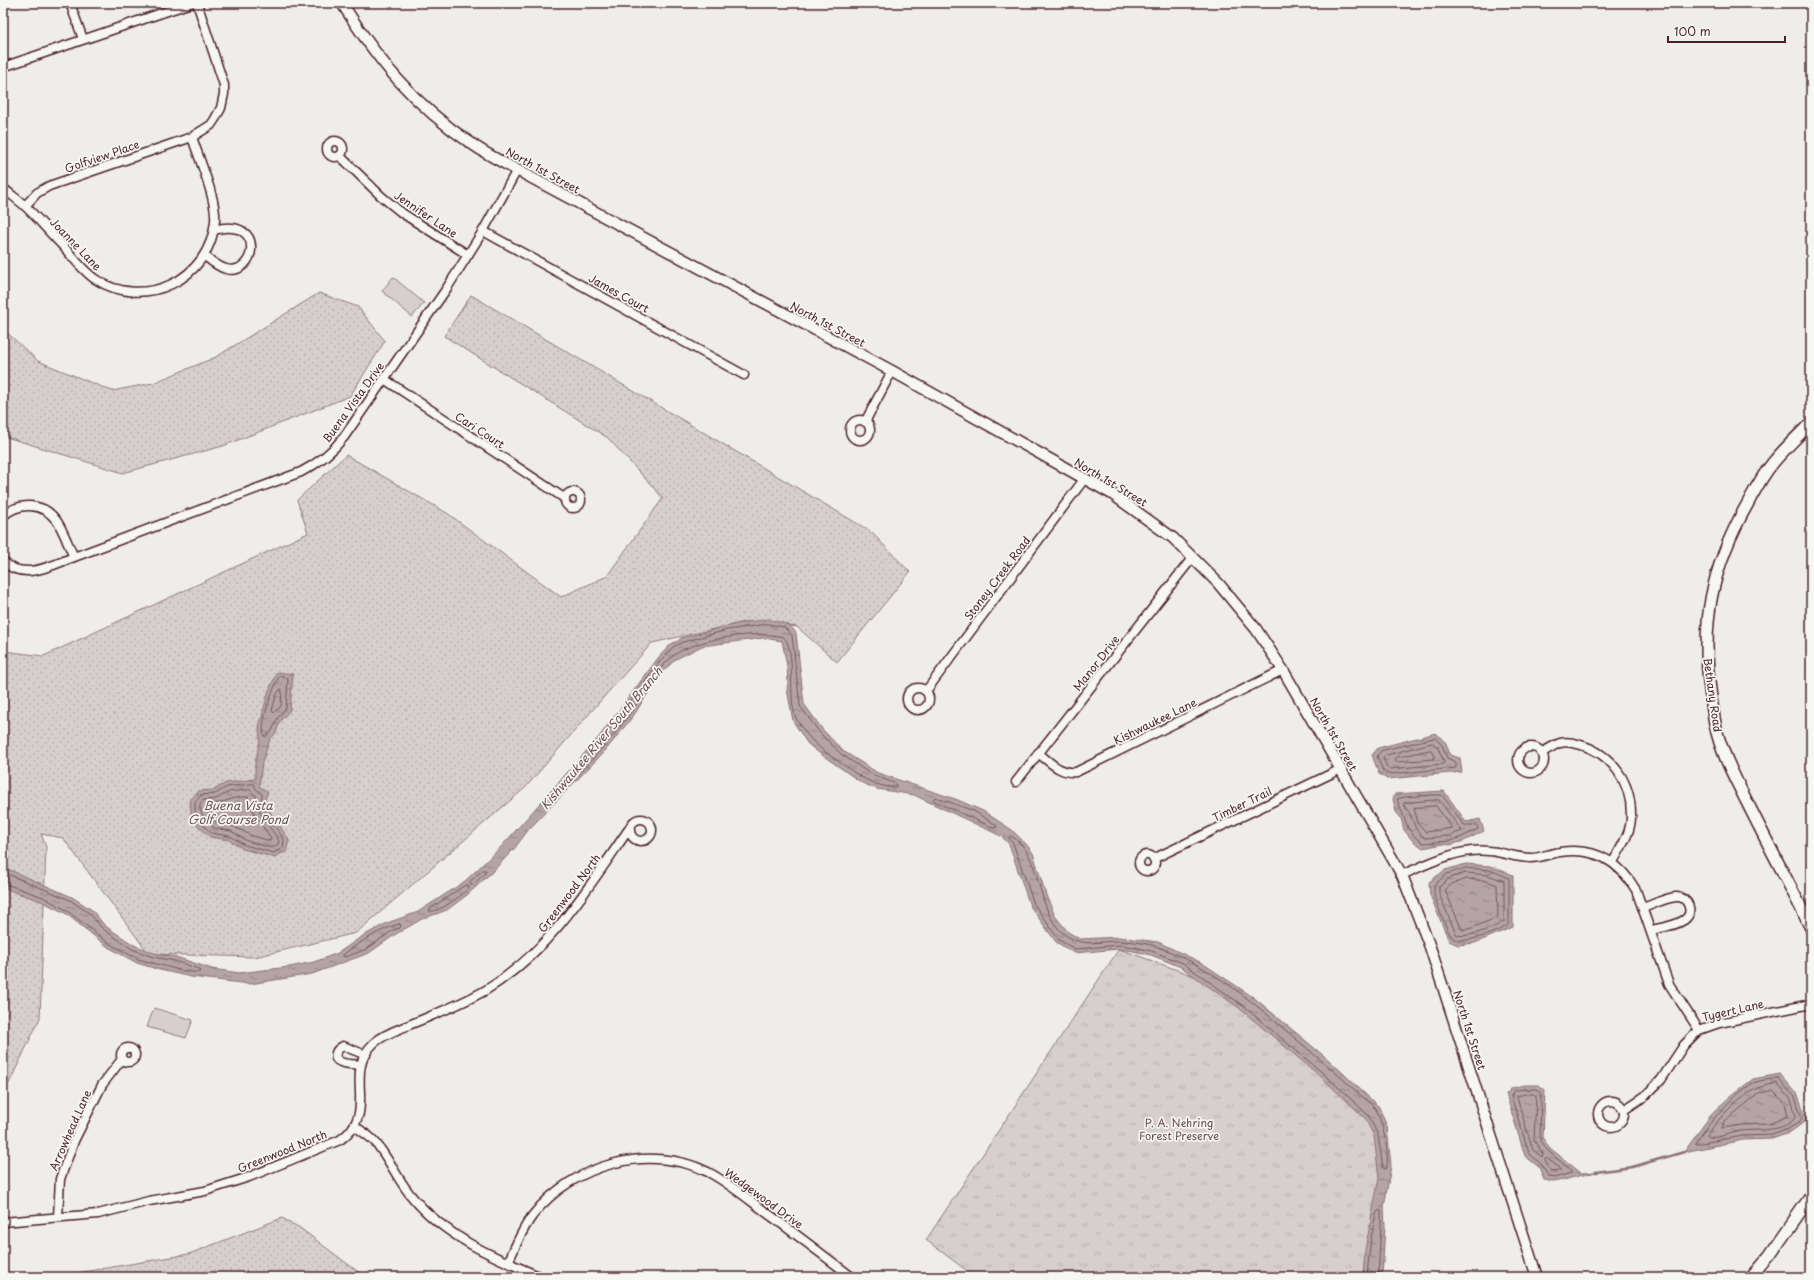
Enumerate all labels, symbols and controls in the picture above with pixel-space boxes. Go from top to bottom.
scale bar [1668,18,1785,44]
text: 100 m [1674,22,1711,40]
street label: Golfview Place [62,135,142,177]
street label: North 1st Street [503,143,584,198]
street label: Jennifer Lane [391,187,461,242]
street label: Joanne Lane [46,214,106,274]
street label: James Court [586,269,653,317]
street label: North 1st Street [787,297,869,351]
street label: Buena Vista Drive [318,358,388,446]
street label: Cari Court [452,408,509,453]
street label: North 1st Street [1071,453,1151,511]
street label: Stoney Creek Road [960,532,1034,624]
street label: Manor Drive [1069,631,1123,695]
street label: Bethany Road [1699,657,1727,733]
water label: Kishwaukee River South Branch [536,662,667,813]
street label: Kishwaukee Lane [1110,693,1200,749]
street label: North 1st Street [1306,694,1362,775]
street label: Timber Trail [1209,782,1275,826]
water label: Buena Vista Golf Course Pond [188,796,290,828]
street label: Greenwood North [534,850,604,936]
street label: North 1st Street [1449,988,1491,1072]
street label: Tygert Lane [1701,995,1765,1025]
street label: Arrowhead Lane [45,1087,95,1173]
park label: P. A. Nehring Forest Preserve [1139,1114,1219,1144]
street label: Greenwood North [235,1125,329,1177]
street label: Wedgewood Drive [721,1164,807,1232]

